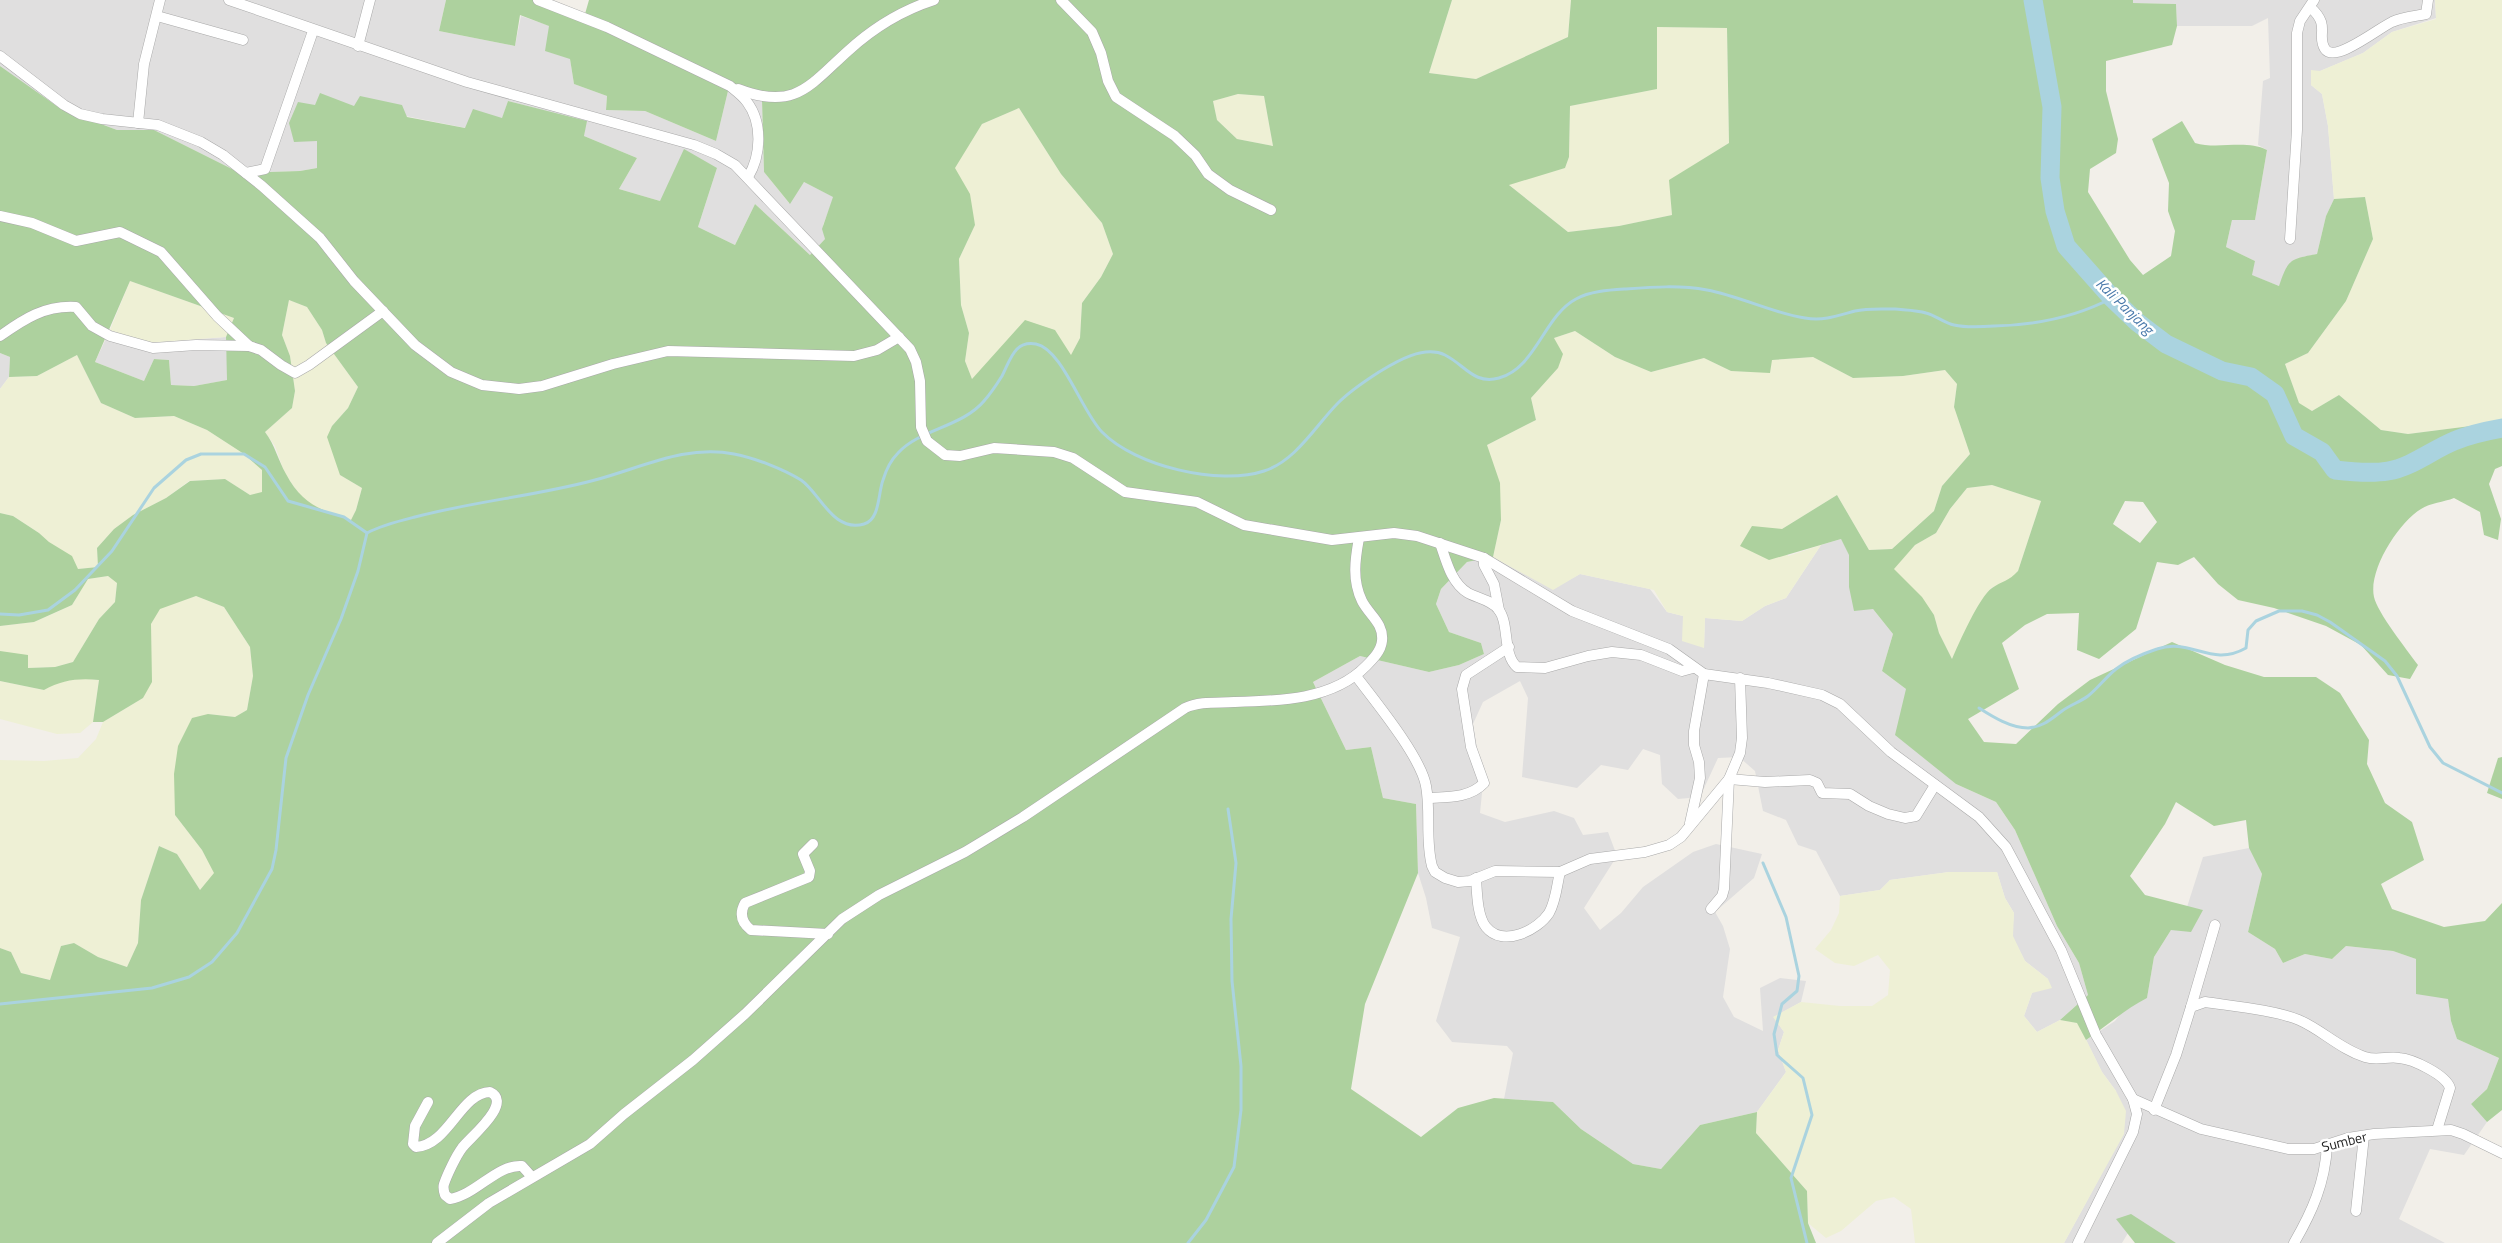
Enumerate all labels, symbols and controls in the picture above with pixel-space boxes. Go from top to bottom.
water label: Kali Panjang [2091,272,2161,341]
street label: Sumber [2319,1125,2369,1157]

